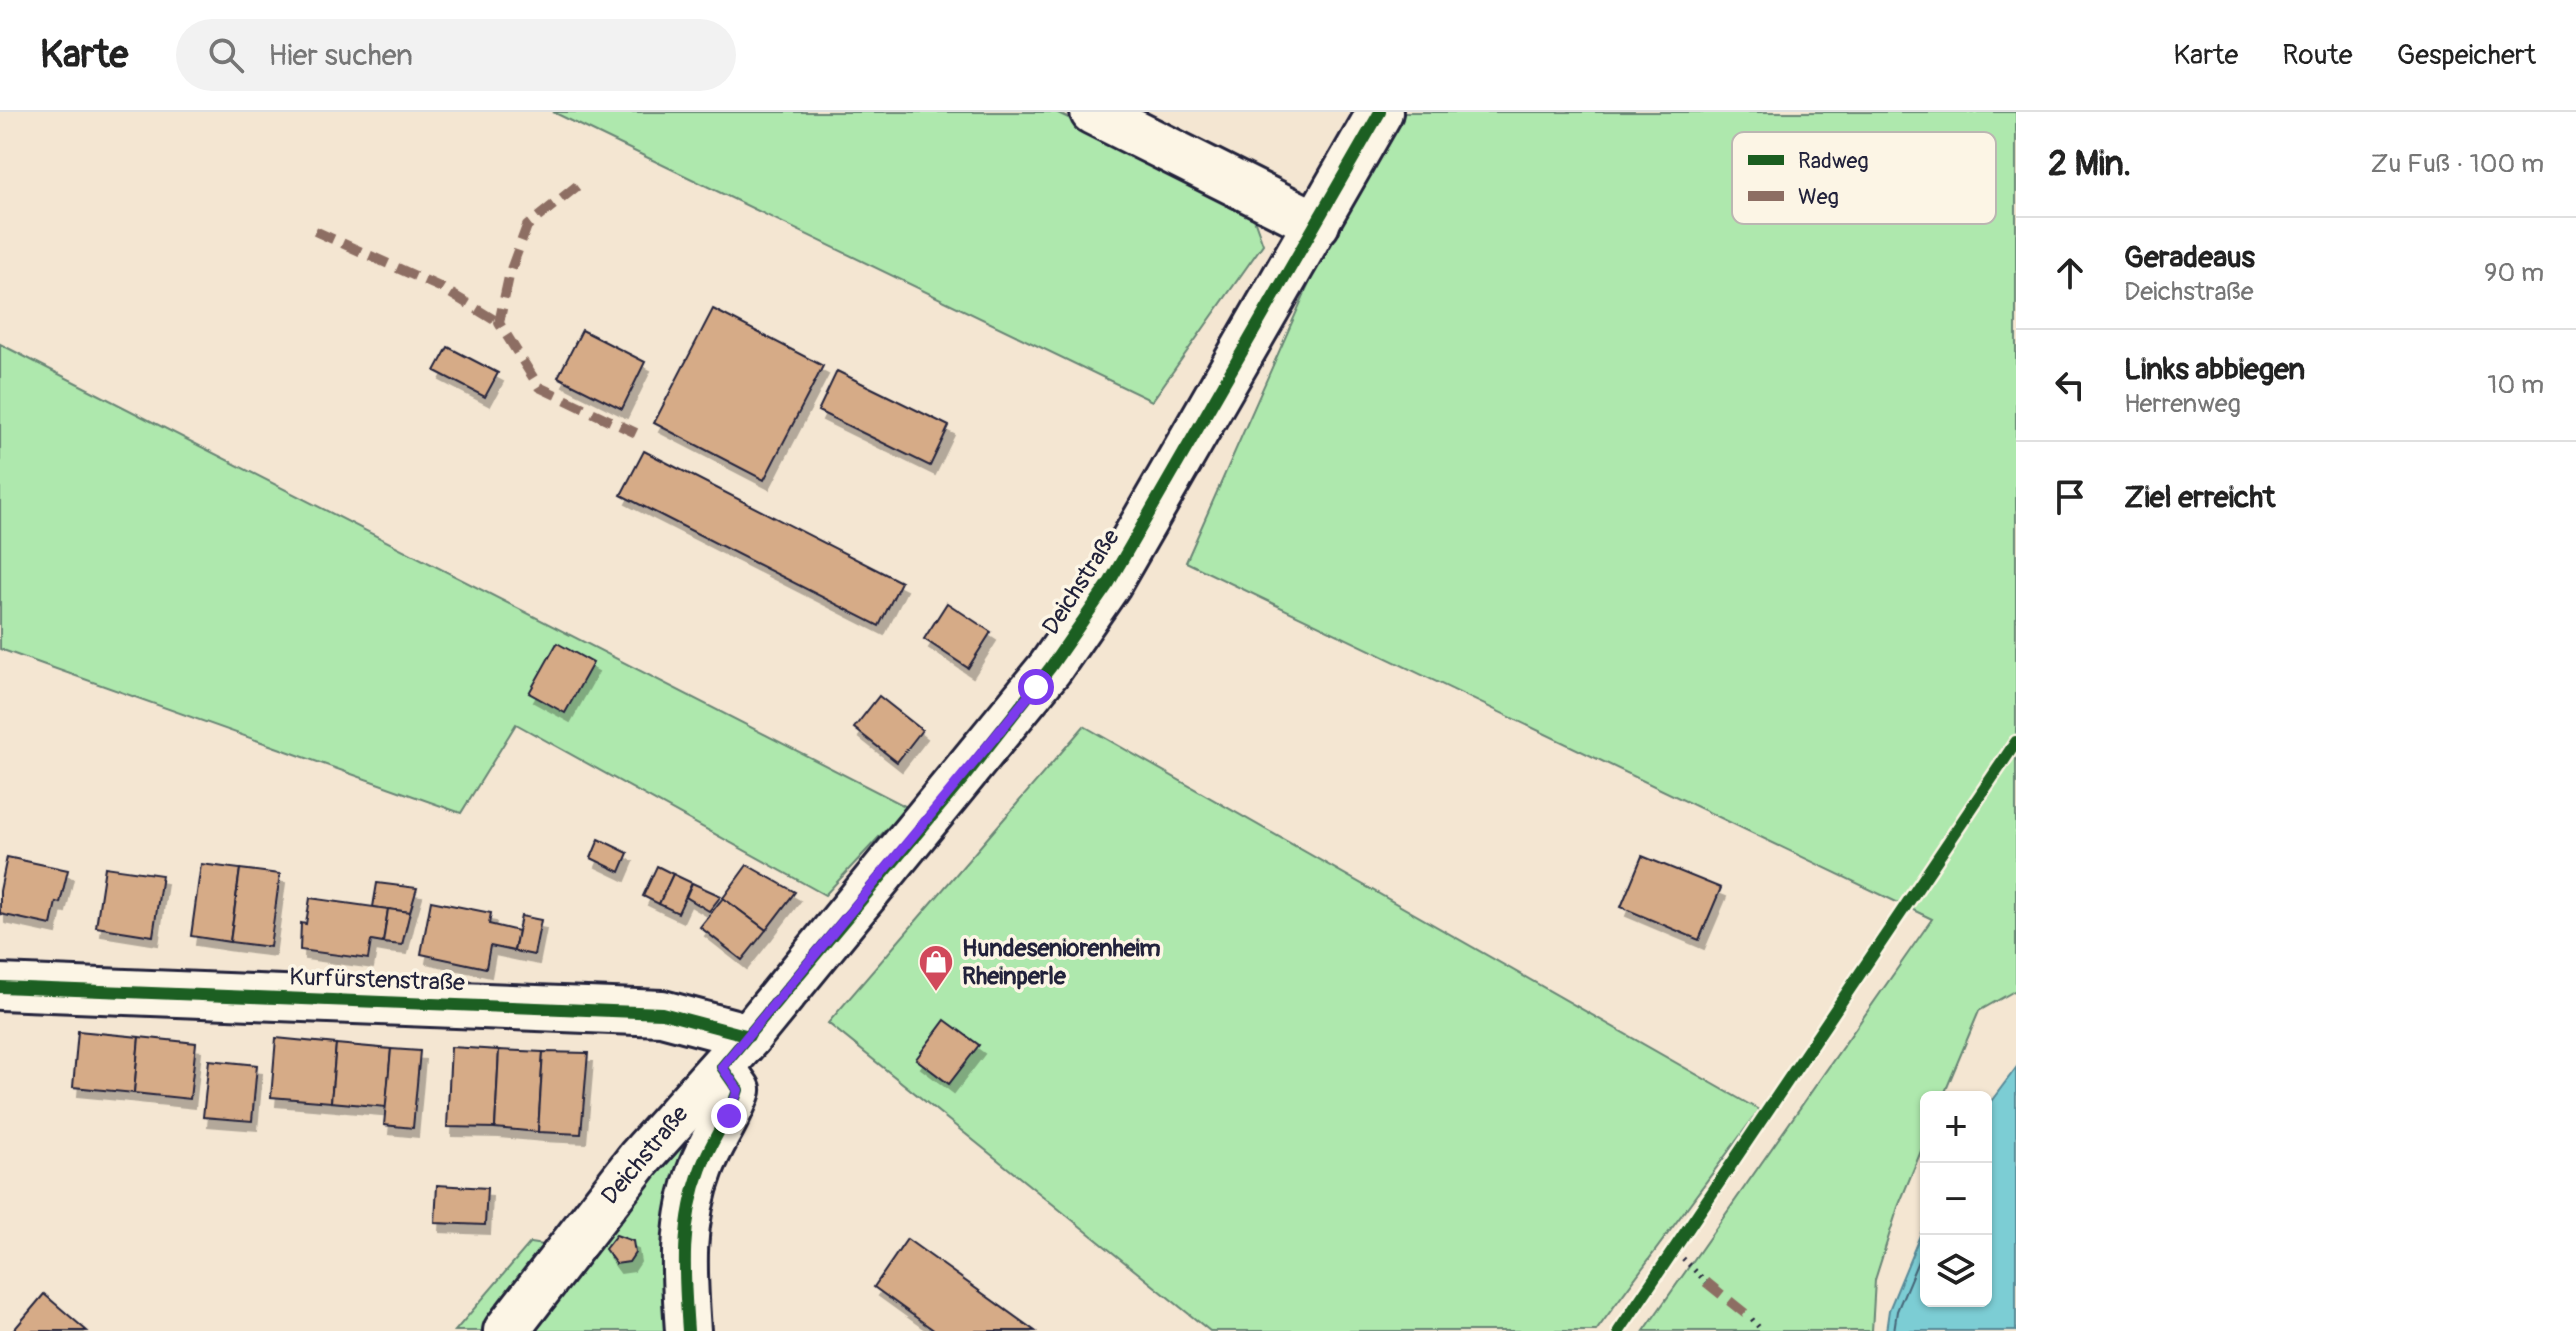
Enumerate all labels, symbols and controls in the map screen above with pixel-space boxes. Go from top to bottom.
search box [176,19,736,91]
text: Karte [40,31,128,79]
icon: search [204,33,248,77]
text: Hier suchen [268,37,413,74]
text: Karte [2173,38,2238,73]
text: Route [2282,38,2353,73]
text: Gespeichert [2397,38,2536,73]
legend [1732,132,1996,224]
text: 2 Min. [2048,143,2131,186]
text: Radweg [1798,147,1869,175]
text: Zu Fuß · 100 m [2371,148,2544,180]
text: Weg [1798,183,1839,211]
text: Geradeaus [2124,239,2255,276]
icon: ahead [2048,251,2092,295]
text: 90 m [2484,257,2544,289]
text: Deichstraße [2124,276,2254,308]
text: Links abbiegen [2124,351,2305,388]
icon: left [2048,363,2092,407]
text: 10 m [2487,369,2544,401]
text: Herrenweg [2124,388,2241,420]
icon: arrive [2048,475,2092,519]
text: Ziel erreicht [2124,479,2275,516]
street label: Deichstraße [1036,524,1126,640]
route start [1018,669,1054,705]
place label: Hundeseniorenheim Rheinperle [962,934,1161,991]
shop icon: Hundeseniorenheim Rheinperle [917,943,955,993]
street label: Kurfürstenstraße [289,962,465,998]
map controls [1920,1091,1992,1307]
button: + [1920,1091,1992,1163]
route end [711,1098,747,1134]
street label: Deichstraße [595,1100,695,1210]
button: − [1920,1163,1992,1235]
button: layers [1920,1235,1992,1307]

